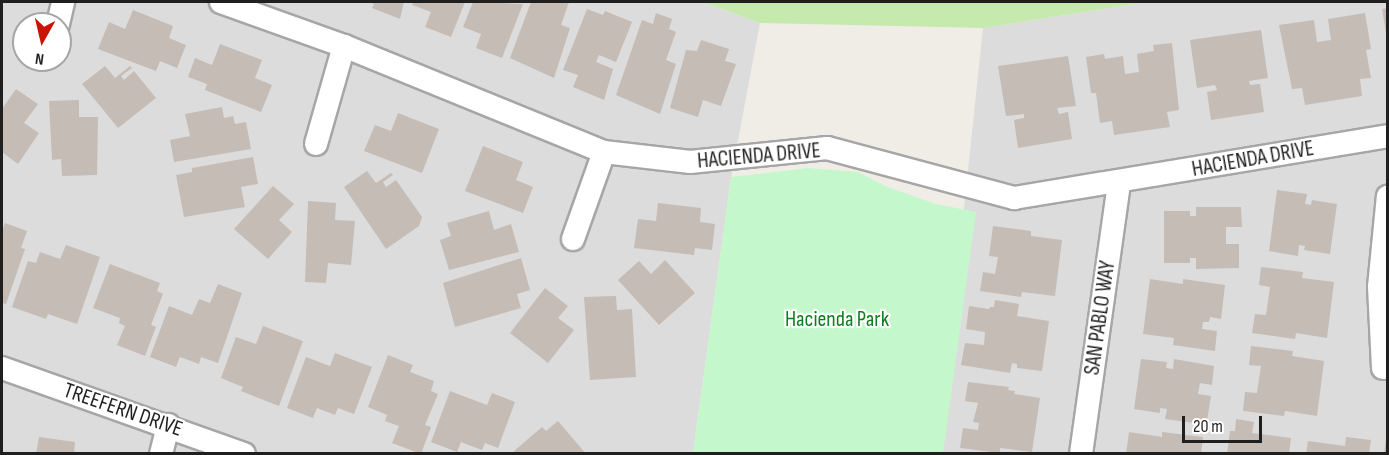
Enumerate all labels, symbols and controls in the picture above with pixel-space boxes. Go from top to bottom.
north arrow [12,12,72,72]
text: N [34,48,45,68]
street label: HACIENDA DRIVE [1190,135,1316,183]
street label: HACIENDA DRIVE [696,137,822,175]
street label: SAN PABLO WAY [1079,259,1121,377]
park label: Hacienda Park [785,307,889,333]
street label: TREEFERN DRIVE [60,377,186,443]
scale bar [1185,404,1264,442]
text: 20 m [1193,416,1223,437]

